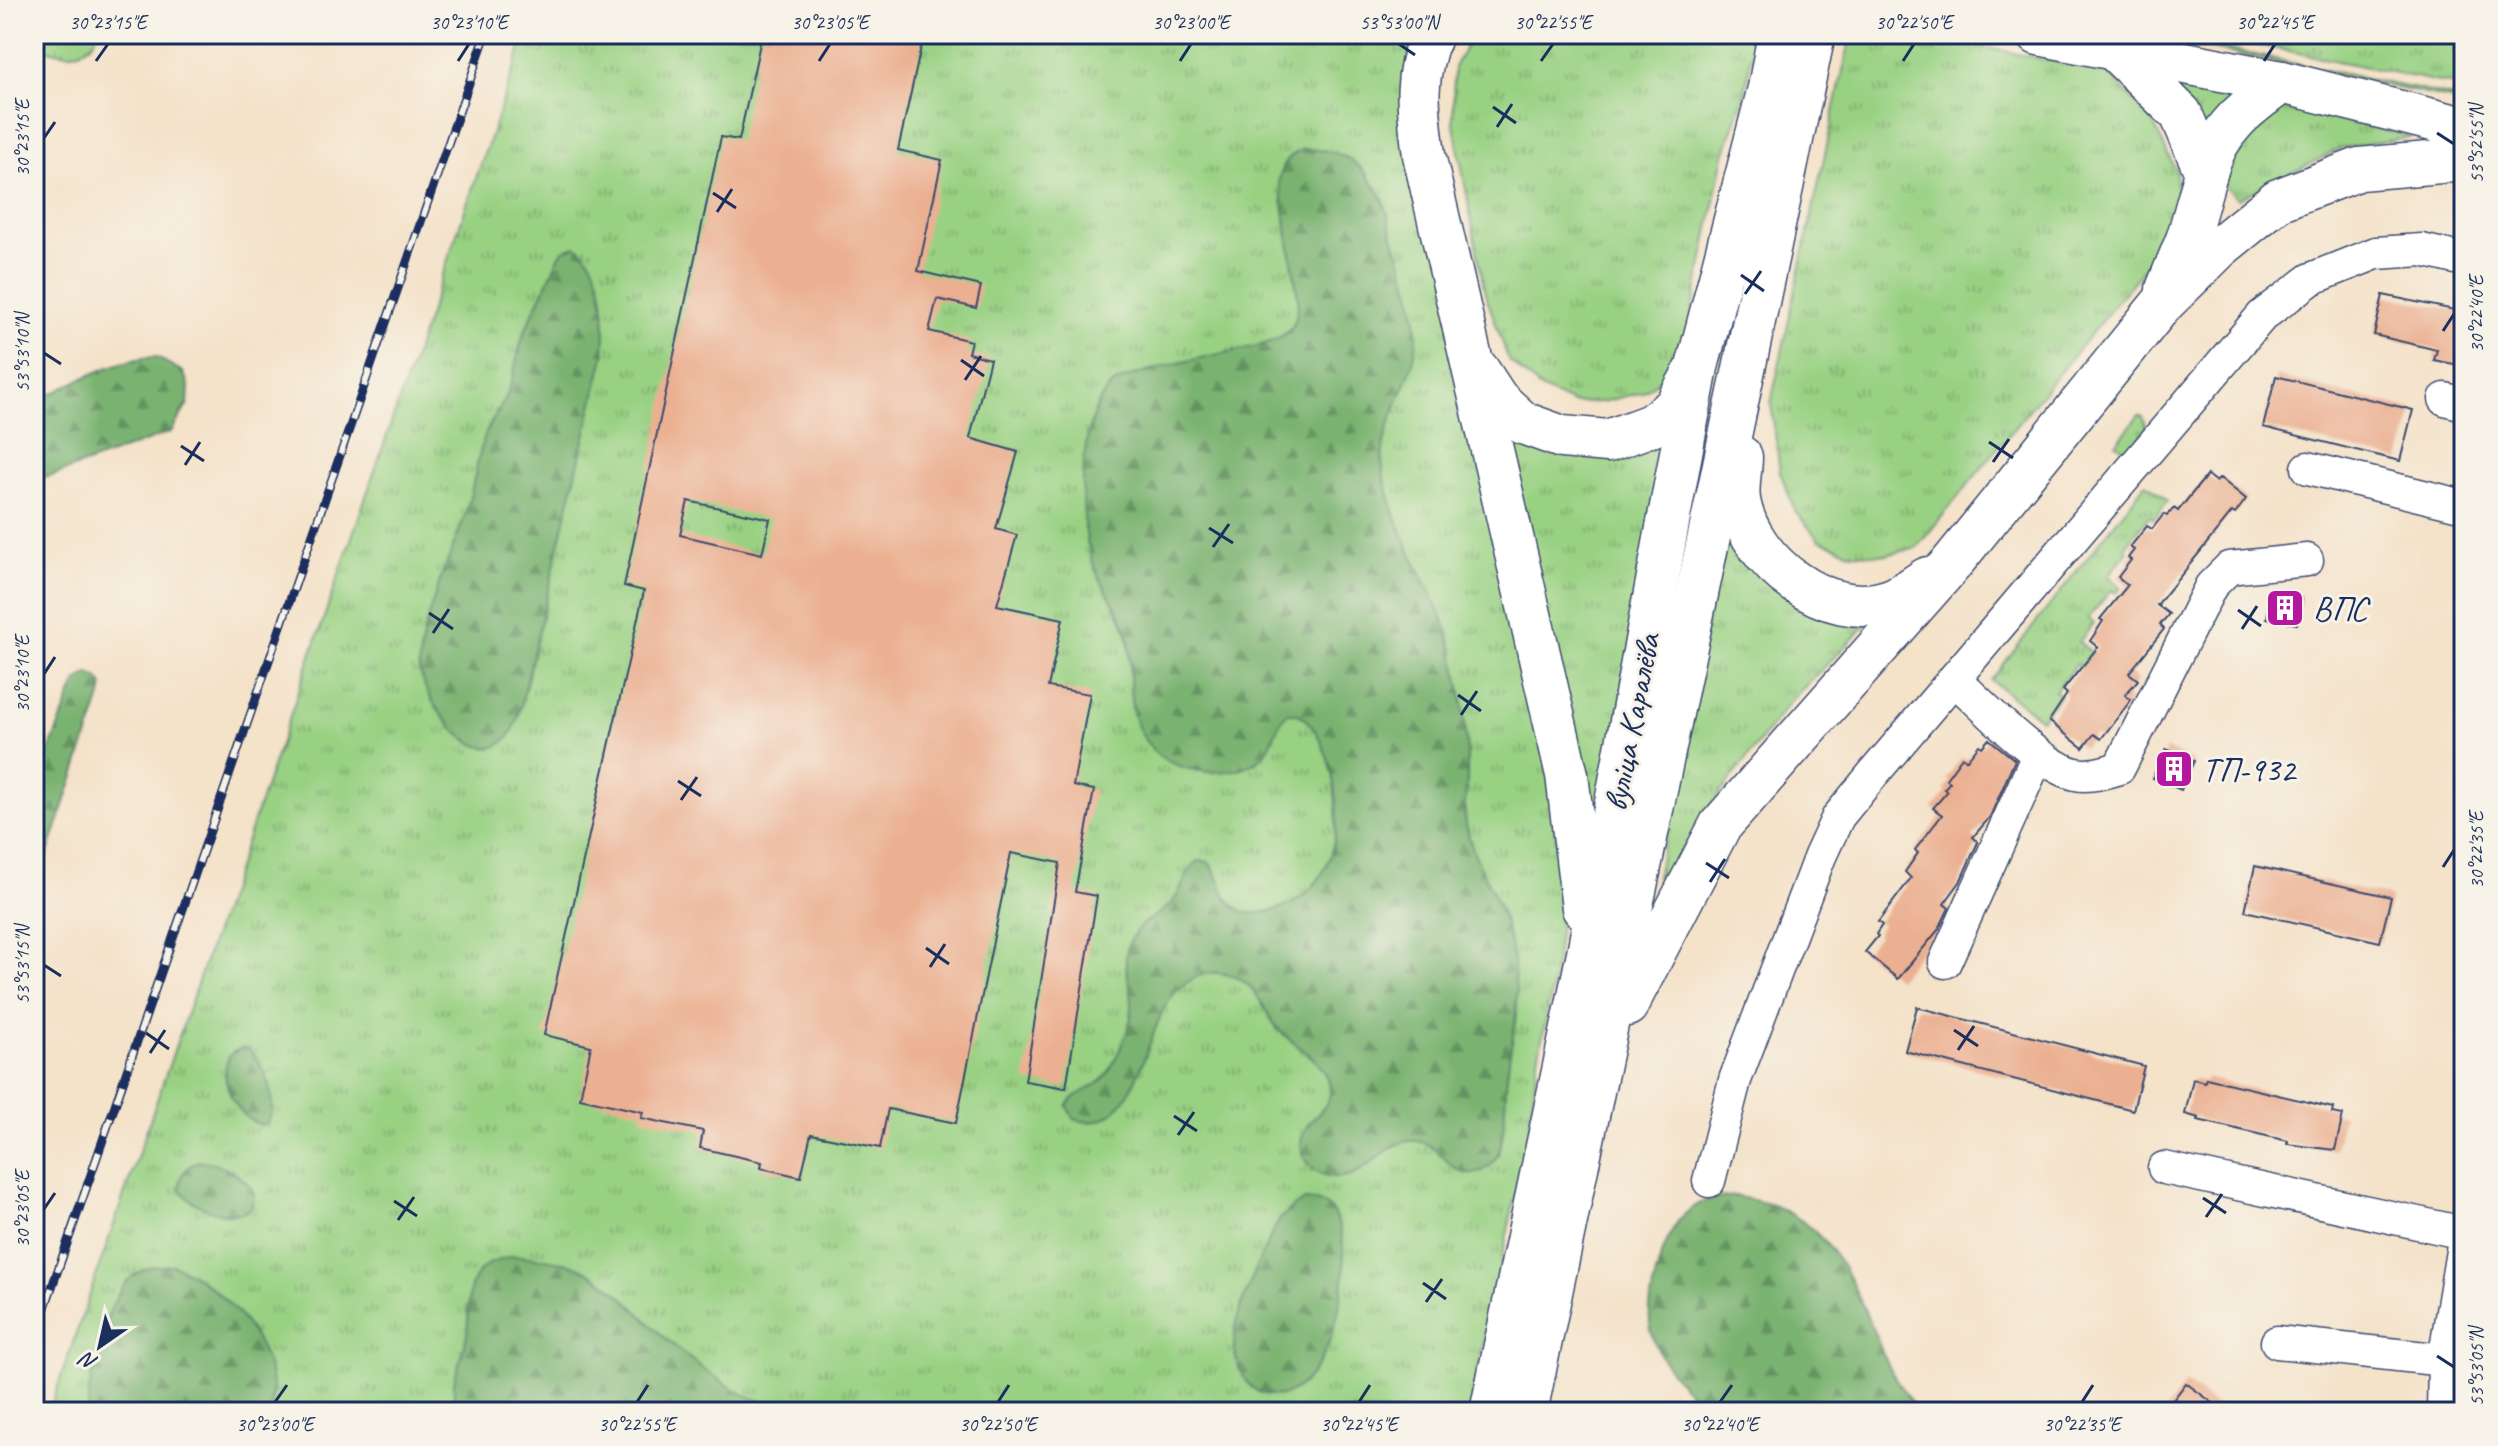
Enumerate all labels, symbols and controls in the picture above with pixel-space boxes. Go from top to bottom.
text: 30°23'15"E [69,10,149,35]
text: 30°23'10"E [430,10,510,35]
text: 30°23'05"E [791,10,871,35]
text: 30°23'00"E [1152,10,1232,35]
text: 53°53'00"N [1360,10,1441,35]
text: 30°22'55"E [1514,10,1594,35]
text: 30°22'50"E [1875,10,1955,35]
text: 30°22'45"E [2236,10,2316,35]
text: 30°23'15"E [10,97,35,177]
text: 53°52'55"N [2464,102,2489,183]
text: 30°22'40"E [2464,273,2489,353]
text: 53°53'10"N [10,311,35,392]
building icon: ВПС [2264,587,2306,629]
place label: ВПС [2313,587,2371,630]
street label: вуліца Каралёва [1593,628,1670,814]
text: 30°23'10"E [10,633,35,713]
building icon: ТП-932 [2153,748,2195,790]
place label: ТП-932 [2202,748,2298,791]
text: 30°22'35"E [2464,809,2489,889]
text: 53°53'15"N [10,923,35,1004]
text: 30°23'05"E [10,1168,35,1248]
north arrow [60,1306,140,1386]
text: 53°53'05"N [2464,1325,2489,1406]
text: N [73,1344,103,1377]
text: 30°23'00"E [236,1412,316,1437]
text: 30°22'55"E [598,1412,678,1437]
text: 30°22'50"E [959,1412,1039,1437]
text: 30°22'45"E [1320,1412,1400,1437]
text: 30°22'40"E [1681,1412,1761,1437]
text: 30°22'35"E [2043,1412,2123,1437]

